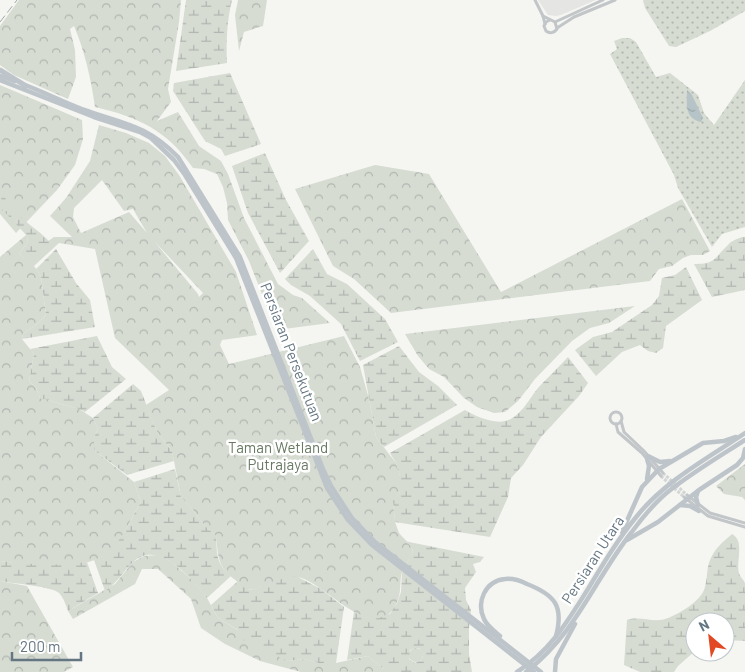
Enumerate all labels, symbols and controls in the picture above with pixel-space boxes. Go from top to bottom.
street label: Persiaran Persekutuan [257,280,327,423]
park label: Taman Wetland Putrajaya [228,438,328,473]
street label: Persiaran Utara [557,512,627,607]
north arrow [685,612,735,662]
text: N [696,615,712,635]
scale bar [12,630,81,662]
text: 200 m [20,637,60,655]

